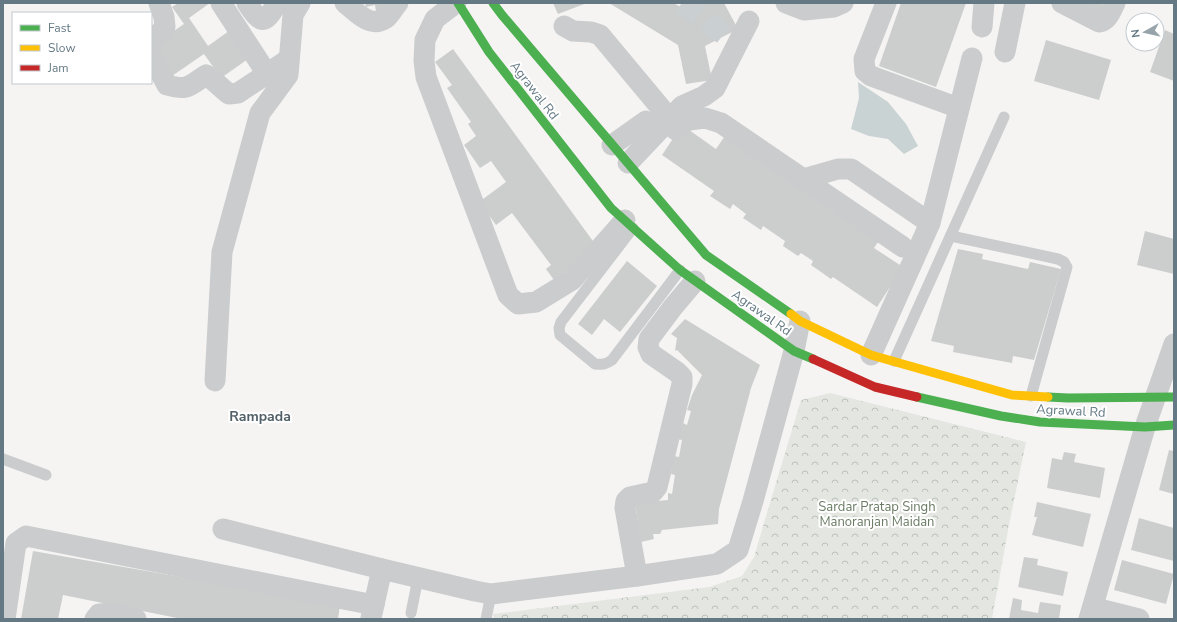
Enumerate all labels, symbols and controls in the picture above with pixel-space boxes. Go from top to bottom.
legend [12,12,152,84]
north arrow [1125,12,1165,52]
text: Fast [48,20,71,36]
text: N [1128,28,1144,38]
text: Slow [48,40,76,56]
street label: Agrawal Rd [506,58,563,124]
text: Jam [47,60,69,76]
street label: Agrawal Rd [728,286,795,340]
street label: Agrawal Rd [1036,400,1106,422]
district label: Rampada [229,407,291,426]
park label: Sardar Pratap Singh Manoranjan Maidan [818,498,936,531]

